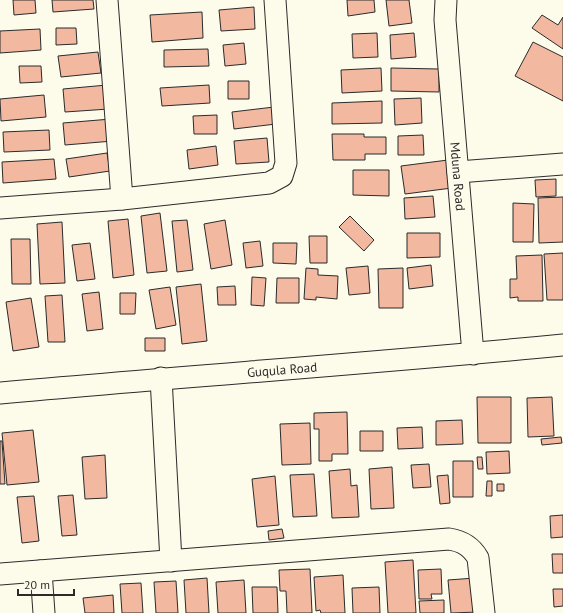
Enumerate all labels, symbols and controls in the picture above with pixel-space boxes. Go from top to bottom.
street label: Mduna Road [447,141,469,211]
street label: Guqula Road [246,358,318,381]
scale bar [18,571,74,597]
text: 20 m [24,577,50,592]

